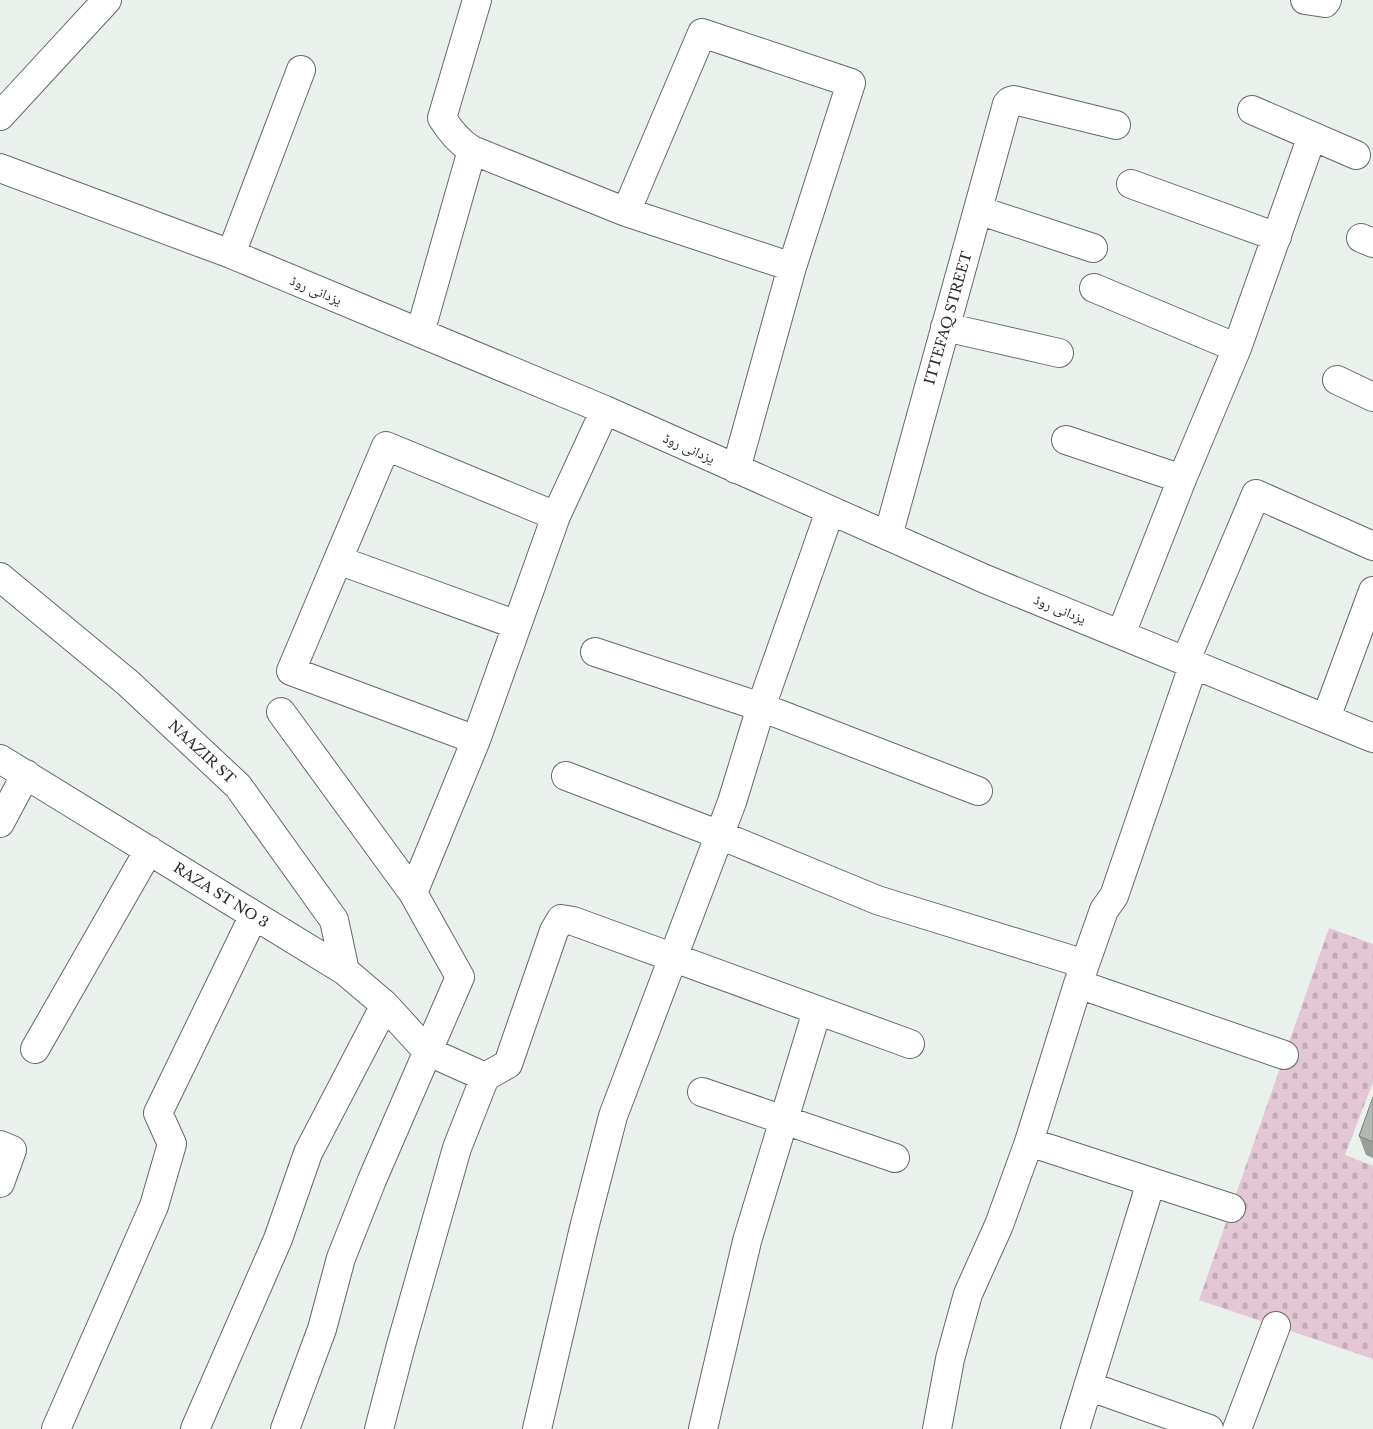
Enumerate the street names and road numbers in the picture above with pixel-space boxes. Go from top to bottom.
street label: ITTEFAQ STREET [920,249,976,387]
street label: یزدانی روڈ [287,271,345,309]
street label: یزدانی روڈ [660,429,718,467]
street label: یزدانی روڈ [1031,590,1089,628]
street label: NAAZIR ST [165,716,239,788]
street label: RAZA ST NO 3 [170,858,272,932]

